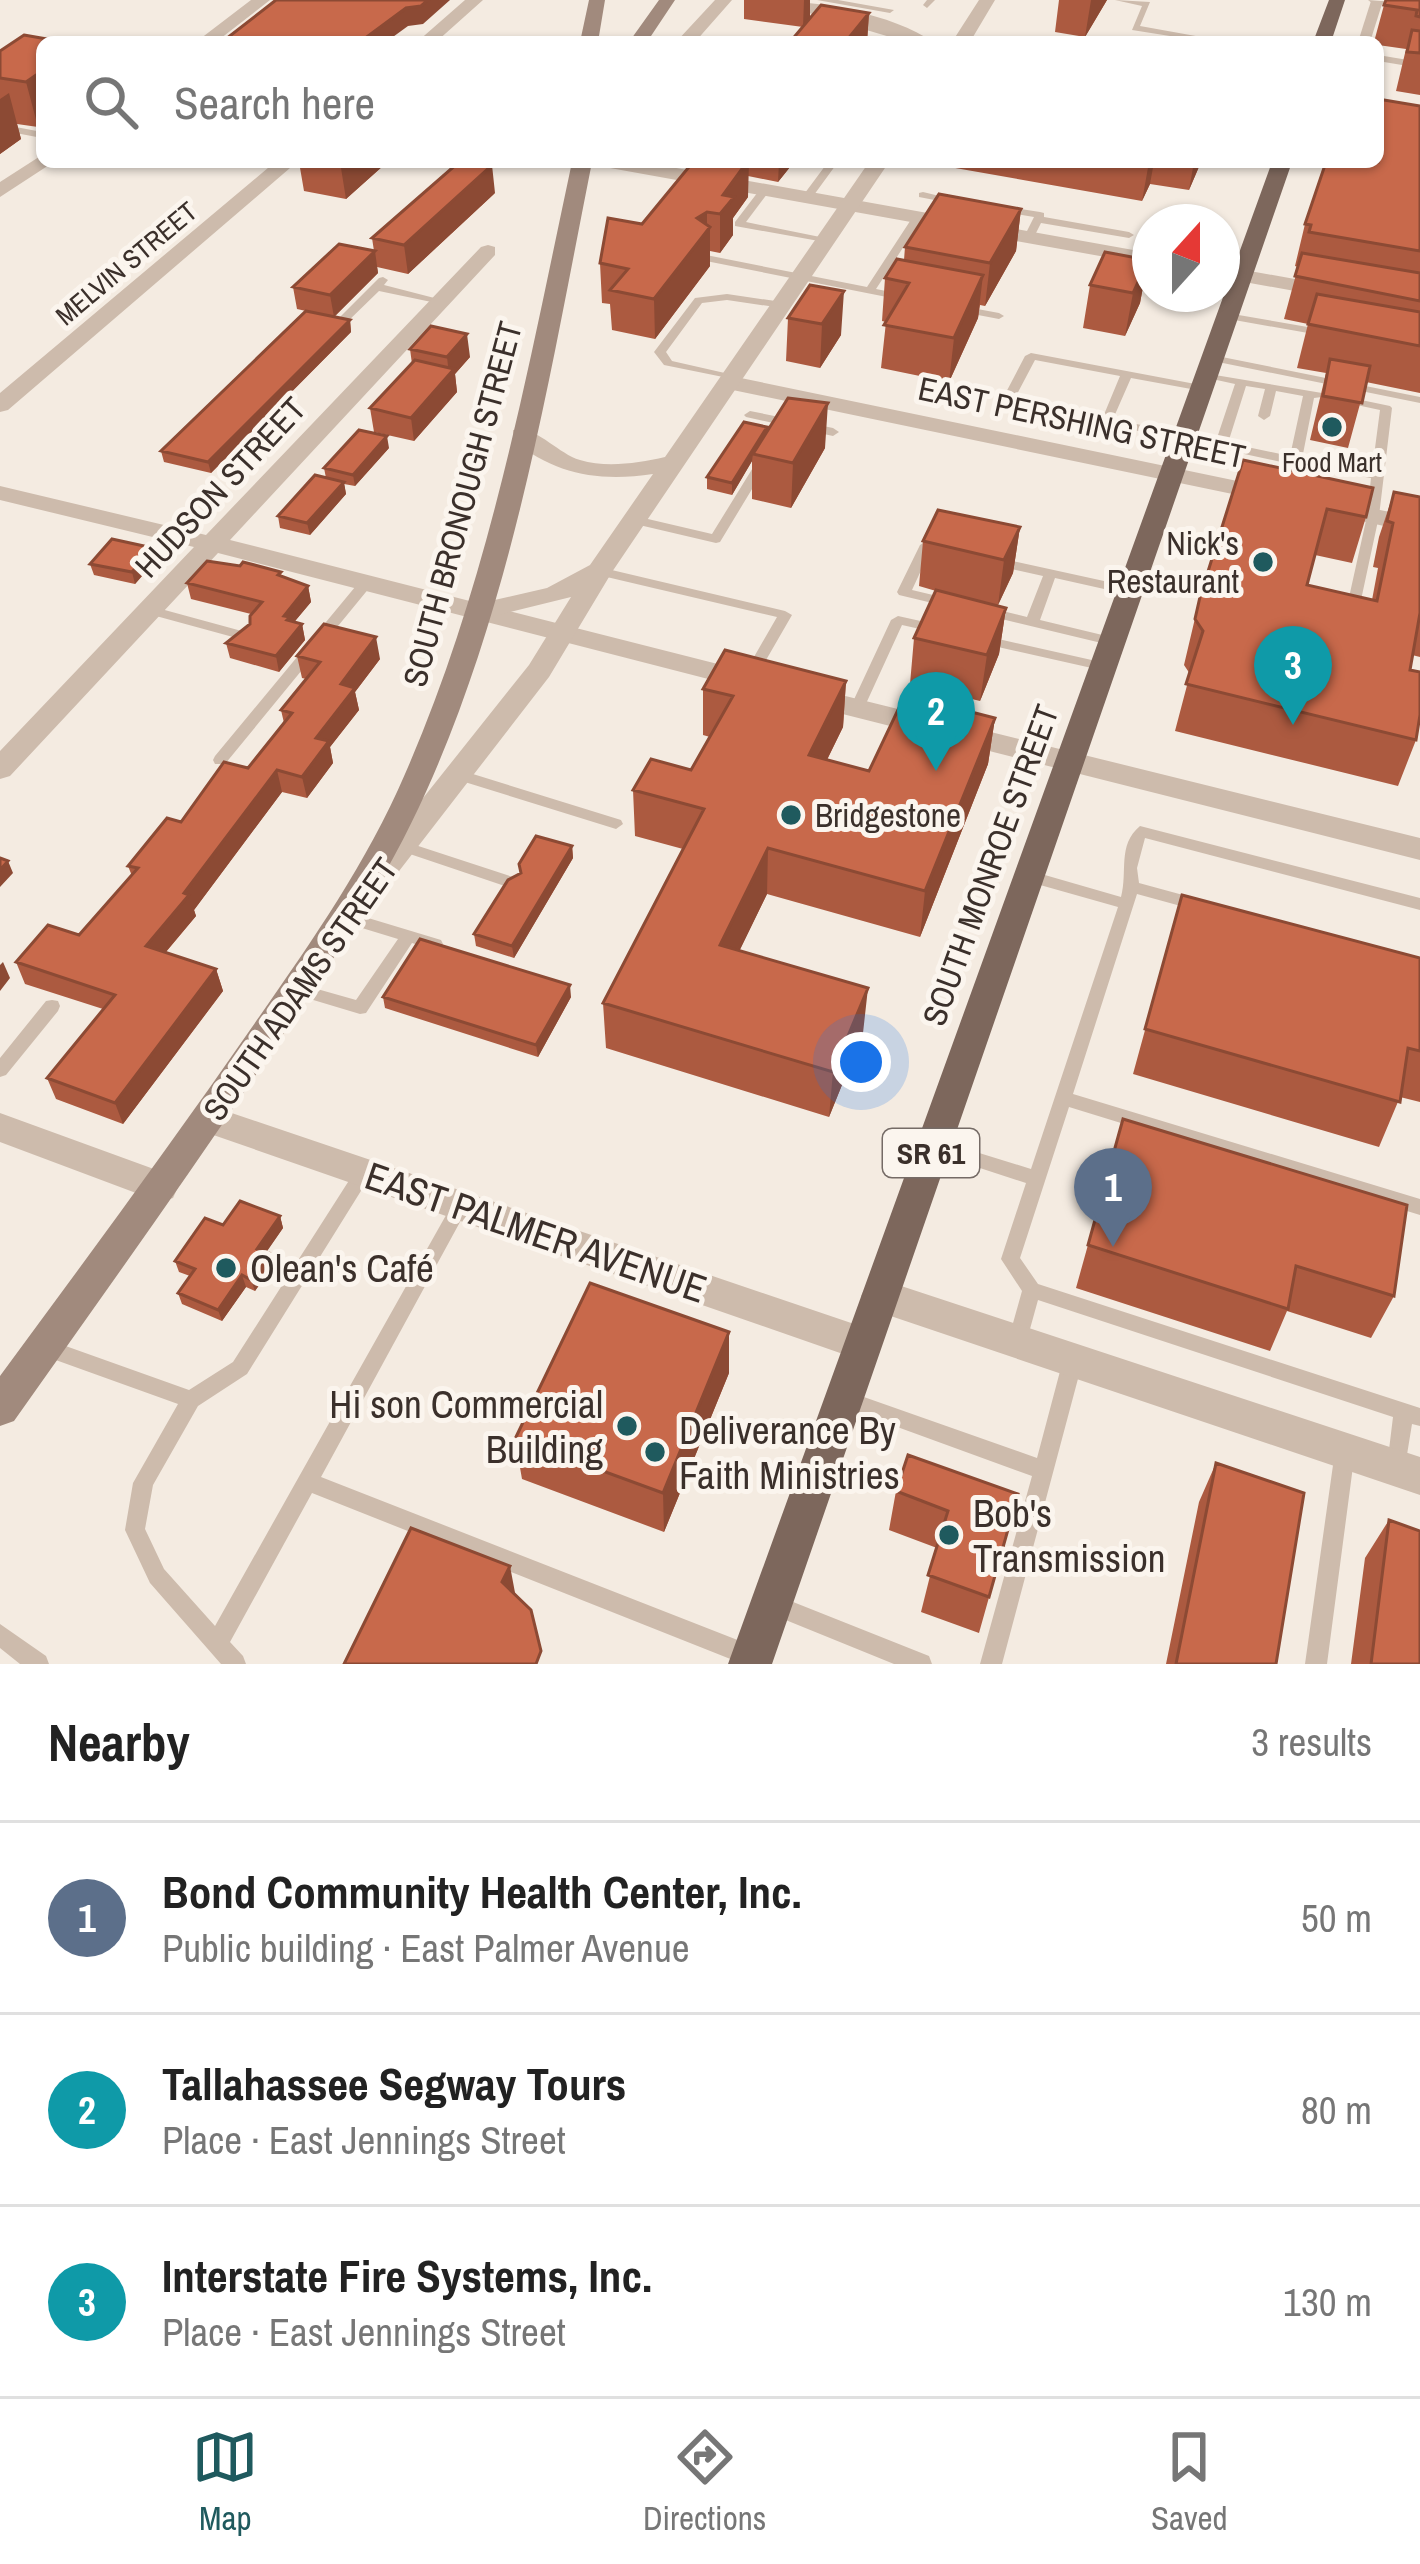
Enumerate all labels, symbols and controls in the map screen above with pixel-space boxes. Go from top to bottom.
search box [36,36,1384,168]
icon: search [78,69,144,135]
text: Search here [174,72,375,133]
street label: MELVIN STREET [48,193,204,333]
north arrow [1132,204,1240,312]
street label: SOUTH BRONOUGH STREET [392,317,532,691]
street label: EAST PERSHING STREET [914,366,1250,478]
street label: HUDSON STREET [125,387,315,587]
marker: Food Mart [1319,414,1345,440]
place label: Food Mart [1282,444,1382,480]
place label: Nick's Restaurant [1107,521,1239,603]
marker: Nick's Restaurant [1250,549,1276,575]
pin: 3 [1254,626,1332,725]
pin: 2 [897,672,975,771]
street label: SOUTH MONROE STREET [911,699,1069,1031]
place label: Bridgestone [815,793,961,837]
marker: Bridgestone [778,802,804,828]
street label: SOUTH ADAMS STREET [193,849,407,1129]
your location [831,1032,891,1092]
road number: SR 61 [883,1129,979,1177]
pin: 1 [1074,1148,1152,1247]
street label: EAST PALMER AVENUE [359,1149,713,1315]
place label: Olean's Café [250,1242,434,1294]
marker: Olean's Café [213,1255,239,1281]
place label: Hi son Commercial Building [329,1378,603,1475]
place label: Deliverance By Faith Ministries [679,1404,900,1501]
marker: Hi son Commercial Building [614,1413,640,1439]
marker: Deliverance By Faith Ministries [642,1439,668,1465]
place label: Bob's Transmission [973,1487,1166,1584]
marker: Bob's Transmission [936,1522,962,1548]
text: Nearby [48,1708,190,1777]
text: 3 results [1251,1716,1372,1768]
text: Bond Community Health Center, Inc. [162,1861,802,1922]
text: 1 [78,1892,96,1944]
text: 50 m [1301,1892,1372,1944]
text: Public building · East Palmer Avenue [162,1922,689,1974]
text: Tallahassee Segway Tours [162,2053,626,2114]
text: 2 [78,2084,96,2136]
text: 80 m [1301,2084,1372,2136]
text: Place · East Jennings Street [162,2114,566,2166]
text: Interstate Fire Systems, Inc. [162,2245,652,2306]
text: 3 [78,2276,96,2328]
text: 130 m [1283,2276,1372,2328]
text: Place · East Jennings Street [162,2306,566,2358]
tab: Map [192,2424,258,2540]
tab: Directions [643,2424,766,2540]
tab: Saved [1151,2424,1228,2540]

